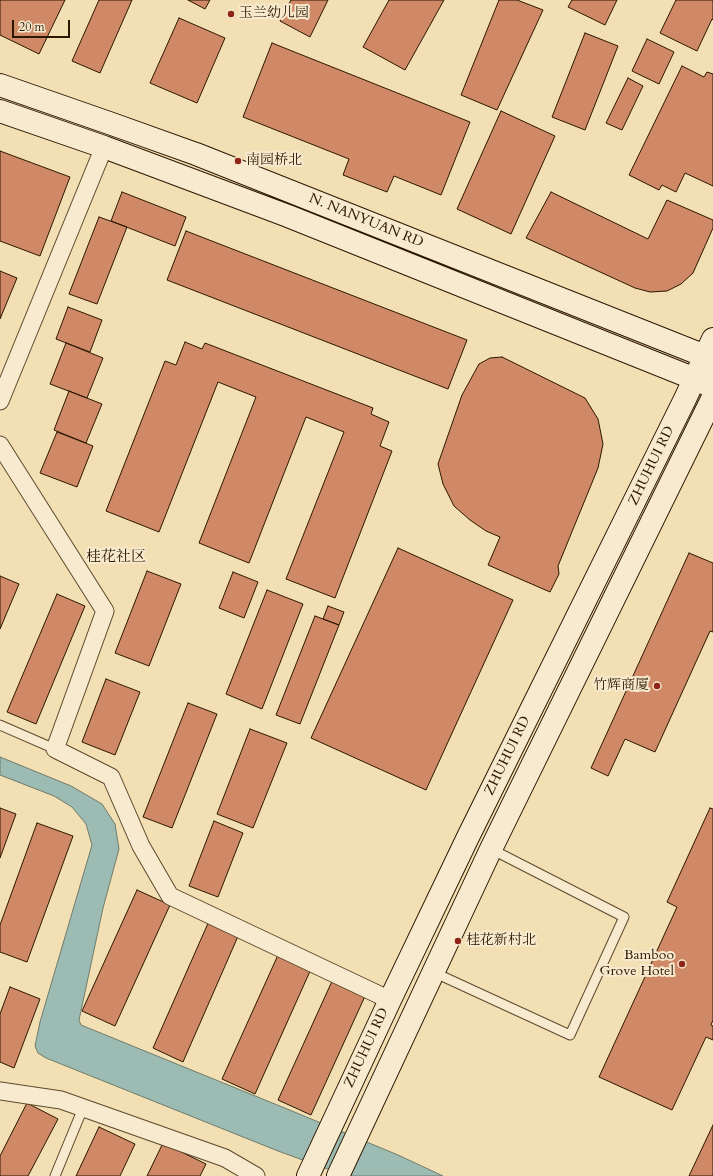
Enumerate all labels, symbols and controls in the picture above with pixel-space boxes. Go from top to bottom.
place label: 玉兰幼儿园 [239,6,309,22]
marker: 玉兰幼儿园 [226,9,236,19]
scale bar [14,12,72,38]
text: 20 m [19,19,45,35]
place label: 南园桥北 [246,153,302,169]
marker: 南园桥北 [233,156,243,166]
street label: N. NANYUAN RD [306,190,426,252]
street label: ZHUHUI RD [626,424,678,508]
district label: 桂花社区 [86,549,146,567]
place label: 竹辉商厦 [593,678,649,694]
marker: 竹辉商厦 [652,681,662,691]
street label: ZHUHUI RD [482,714,534,798]
place label: 桂花新村北 [466,933,536,949]
marker: 桂花新村北 [453,936,463,946]
place label: Bamboo Grove Hotel [599,948,674,980]
marker: Bamboo Grove Hotel [677,959,687,969]
street label: ZHUHUI RD [341,1006,393,1090]

